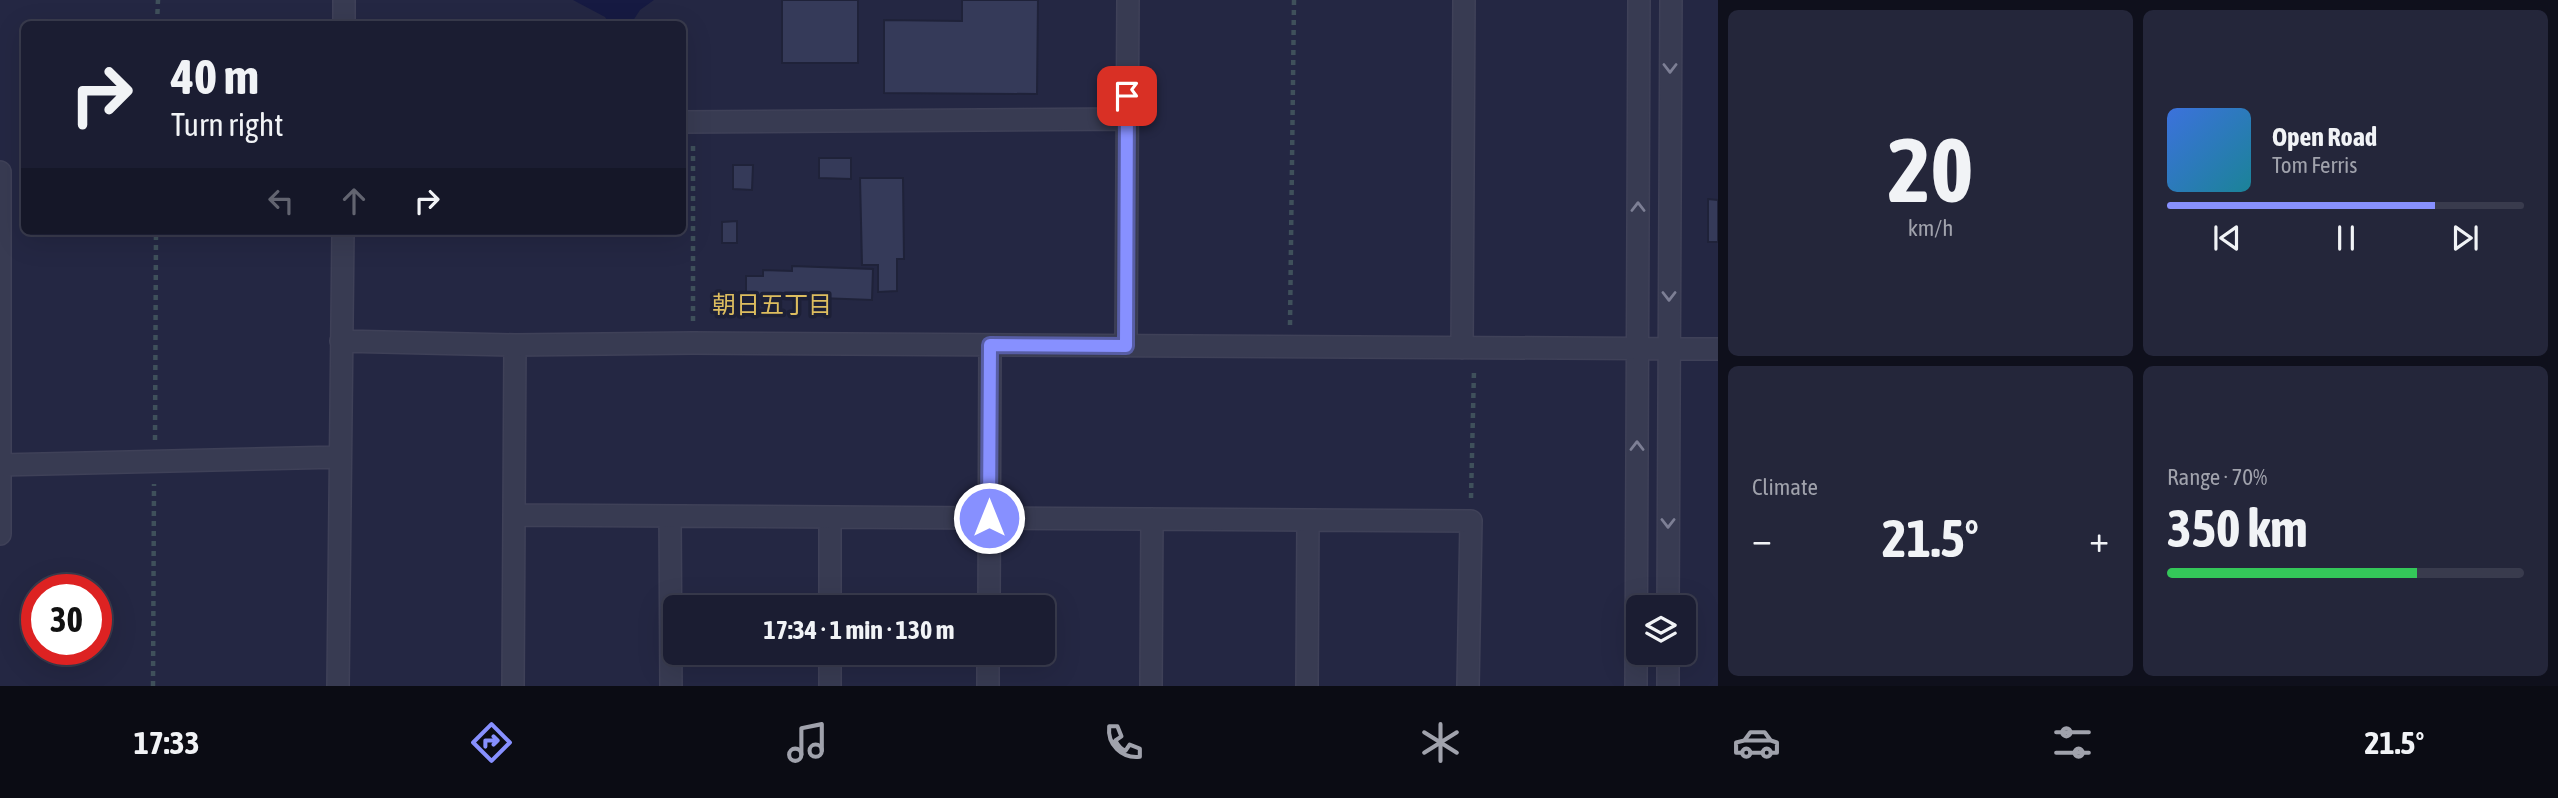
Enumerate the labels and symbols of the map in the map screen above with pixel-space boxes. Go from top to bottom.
one-way arrow [1663,63,1678,74]
pin [1097,66,1157,126]
one-way arrow [1630,201,1646,212]
district label: 朝日五丁目 [712,291,832,318]
one-way arrow [1661,291,1677,301]
one-way arrow [1629,441,1645,451]
position arrow [952,481,1026,555]
one-way arrow [1661,518,1676,529]
speed limit sign: 30 [21,574,112,665]

